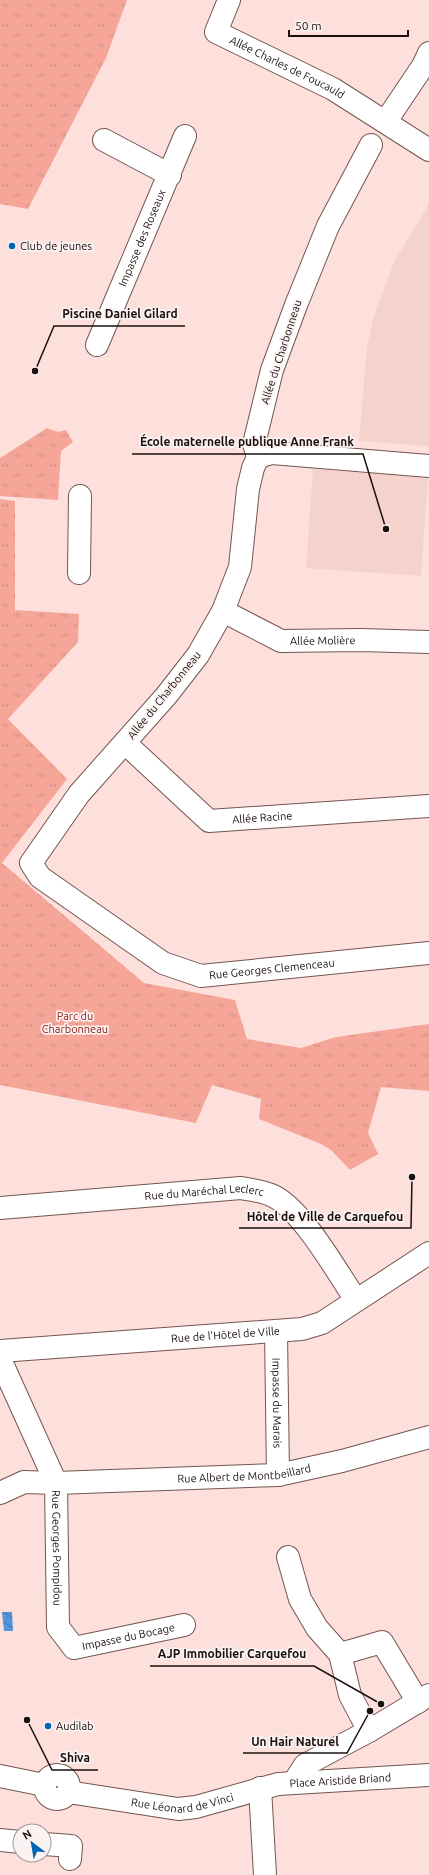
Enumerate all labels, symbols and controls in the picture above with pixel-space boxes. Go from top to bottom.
scale bar [289,12,408,38]
text: 50 m [295,19,322,32]
street label: Allée Charles de Foucauld [228,34,347,101]
street label: Impasse des Roseaux [116,187,168,288]
place label: Club de jeunes [20,240,92,252]
marker: Club de jeunes [7,241,17,251]
street label: Allée du Charbonneau [258,298,304,406]
callout: Piscine Daniel Gilard [54,302,185,326]
text: Piscine Daniel Gilard [62,307,178,320]
callout: École maternelle publique Anne Frank [132,430,363,454]
text: École maternelle publique Anne Frank [140,433,354,448]
street label: Allée Molière [290,634,356,647]
street label: Allée du Charbonneau [125,649,203,741]
street label: Allée Racine [232,809,293,825]
street label: Rue Georges Clemenceau [208,957,335,981]
park label: Parc du Charbonneau [42,1010,108,1035]
street label: Rue du Maréchal Leclerc [144,1182,265,1202]
callout: Hôtel de Ville de Carquefou [239,1204,411,1228]
text: Hôtel de Ville de Carquefou [247,1210,403,1223]
street label: Rue de l'Hôtel de Ville [171,1325,280,1345]
street label: Impasse du Marais [270,1358,284,1448]
street label: Rue Albert de Montbeillard [177,1462,312,1485]
street label: Rue Georges Pompidou [50,1490,64,1606]
street label: Impasse du Bocage [81,1621,176,1652]
callout: AJP Immobilier Carquefou [150,1642,314,1666]
text: AJP Immobilier Carquefou [158,1647,306,1660]
place label: Audilab [56,1720,94,1732]
marker: Audilab [43,1721,53,1731]
callout: Un Hair Naturel [243,1729,347,1753]
text: Un Hair Naturel [251,1735,339,1748]
callout: Shiva [52,1746,98,1770]
text: Shiva [60,1751,90,1764]
street label: Place Aristide Briand [289,1771,392,1789]
street label: Rue Léonard de Vinci [130,1791,235,1815]
north arrow [12,1823,52,1863]
text: N [20,1827,33,1842]

